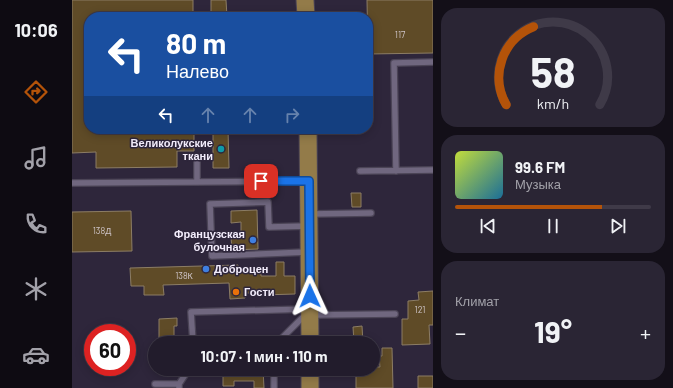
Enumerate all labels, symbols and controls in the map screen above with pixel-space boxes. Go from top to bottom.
text: 10:06 [14,19,58,41]
text: 80 m [166,26,226,60]
icon: left [100,28,152,80]
house number: 117 [395,29,406,40]
text: 58 [531,46,575,96]
text: Налево [166,60,229,82]
icon: directions [22,78,50,106]
text: km/h [537,95,569,112]
icon: left [155,104,177,126]
icon: ahead [197,104,219,126]
icon: ahead [239,104,261,126]
icon: right [281,104,303,126]
place label: Великолукские ткани [131,136,213,162]
icon: music [22,144,50,172]
marker: Великолукские ткани [216,144,226,154]
text: 99.6 FM [515,158,565,176]
pin [244,164,278,198]
icon: arrive [250,170,272,192]
text: Музыка [515,176,561,192]
icon: phone [22,210,50,238]
icon: previous [477,215,499,237]
icon: pause [542,215,564,237]
icon: next [607,215,629,237]
house number: 138Д [93,225,111,236]
place label: Французская булочная [174,227,245,253]
marker: Французская булочная [248,235,258,245]
place label: Доброцен [214,262,268,275]
marker: Доброцен [201,264,211,274]
house number: 138К [175,270,194,281]
icon: climate [22,275,50,303]
position arrow [289,275,331,317]
place label: Гости [244,285,275,298]
marker: Гости [231,287,241,297]
text: Климат [455,293,499,309]
house number: 121 [415,304,426,315]
text: 19° [534,313,572,349]
text: − [455,319,466,345]
text: + [640,319,651,345]
speed limit sign: 60 [84,324,136,376]
icon: car [22,341,50,369]
text: 10:07 · 1 мин · 110 m [201,347,327,365]

